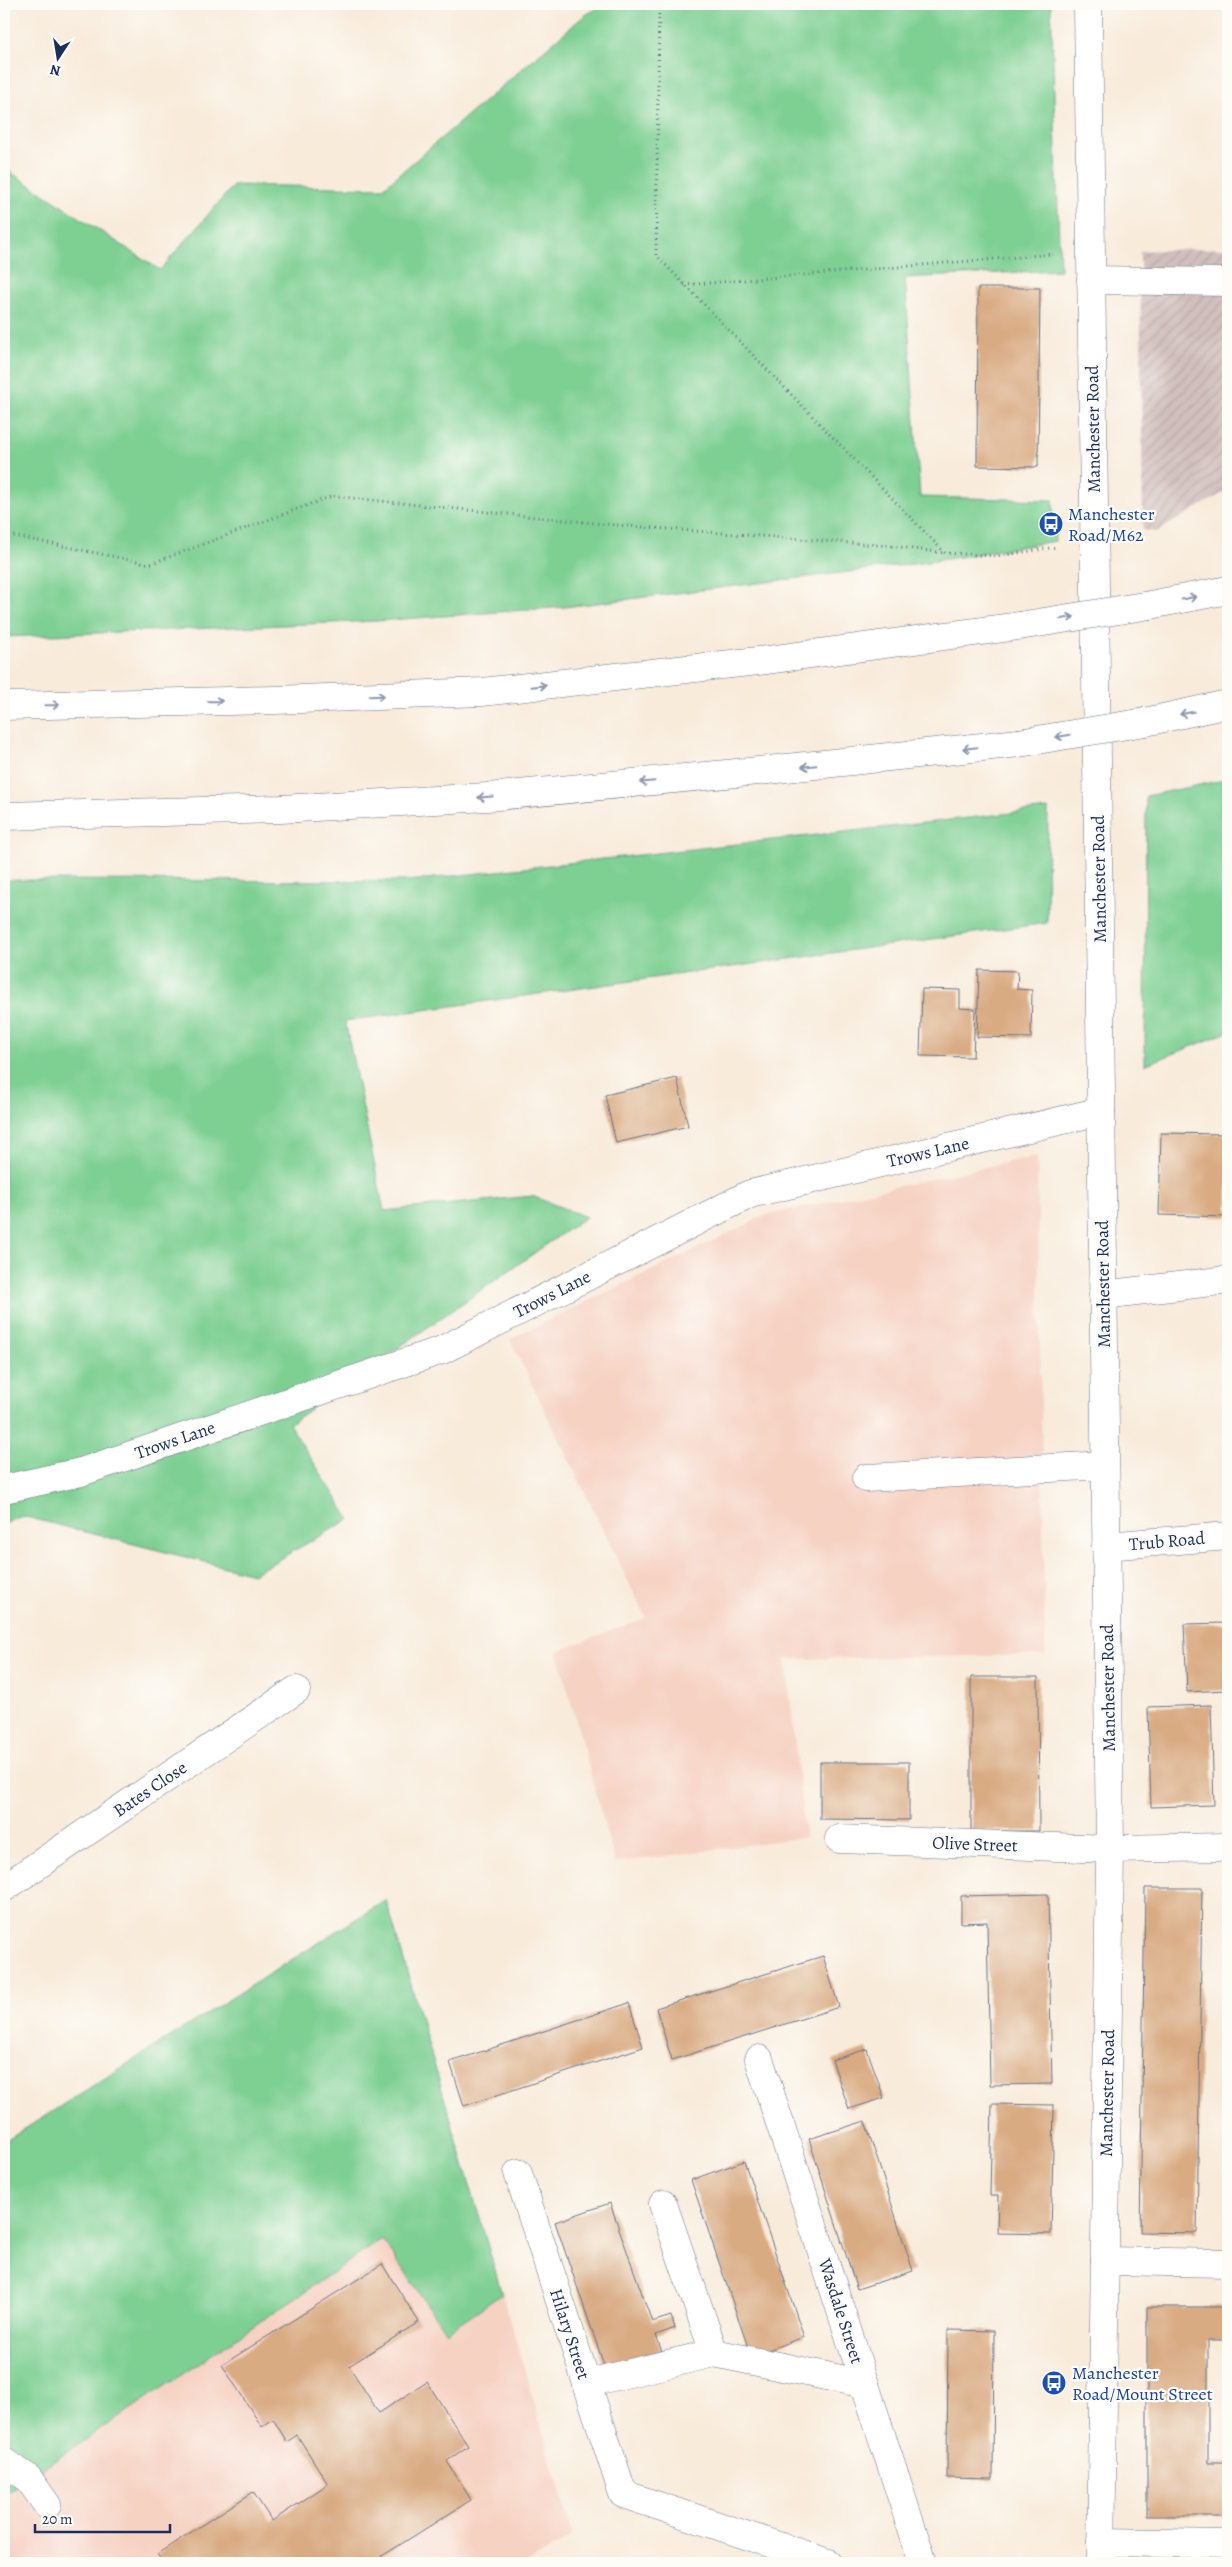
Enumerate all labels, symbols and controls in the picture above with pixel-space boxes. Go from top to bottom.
north arrow [32,32,82,82]
text: N [48,60,62,81]
street label: Manchester Road [1080,365,1106,493]
place label: Manchester Road/M62 [1068,502,1155,547]
bus stop icon: Manchester Road/M62 [1038,511,1064,537]
one-way arrow [1180,592,1196,602]
one-way arrow [1058,613,1074,623]
one-way arrow [531,681,547,690]
one-way arrow [369,691,385,701]
one-way arrow [207,697,223,706]
one-way arrow [44,701,60,710]
one-way arrow [1179,709,1195,718]
one-way arrow [1055,731,1071,741]
one-way arrow [963,743,979,753]
one-way arrow [801,761,817,771]
one-way arrow [639,777,655,787]
one-way arrow [478,793,494,802]
street label: Manchester Road [1086,815,1112,943]
street label: Trows Lane [885,1131,971,1173]
street label: Manchester Road [1090,1220,1116,1348]
street label: Trows Lane [509,1264,595,1324]
street label: Trows Lane [132,1415,218,1465]
street label: Trub Road [1128,1526,1206,1556]
street label: Manchester Road [1095,1624,1121,1752]
street label: Bates Close [109,1756,191,1822]
street label: Olive Street [932,1831,1018,1857]
street label: Manchester Road [1094,2029,1120,2157]
street label: Wasdale Street [812,2254,869,2367]
street label: Hilary Street [544,2285,596,2383]
place label: Manchester Road/Mount Street [1072,2361,1213,2406]
bus stop icon: Manchester Road/Mount Street [1041,2370,1067,2396]
scale bar [35,2502,170,2534]
text: 20 m [42,2509,73,2529]

